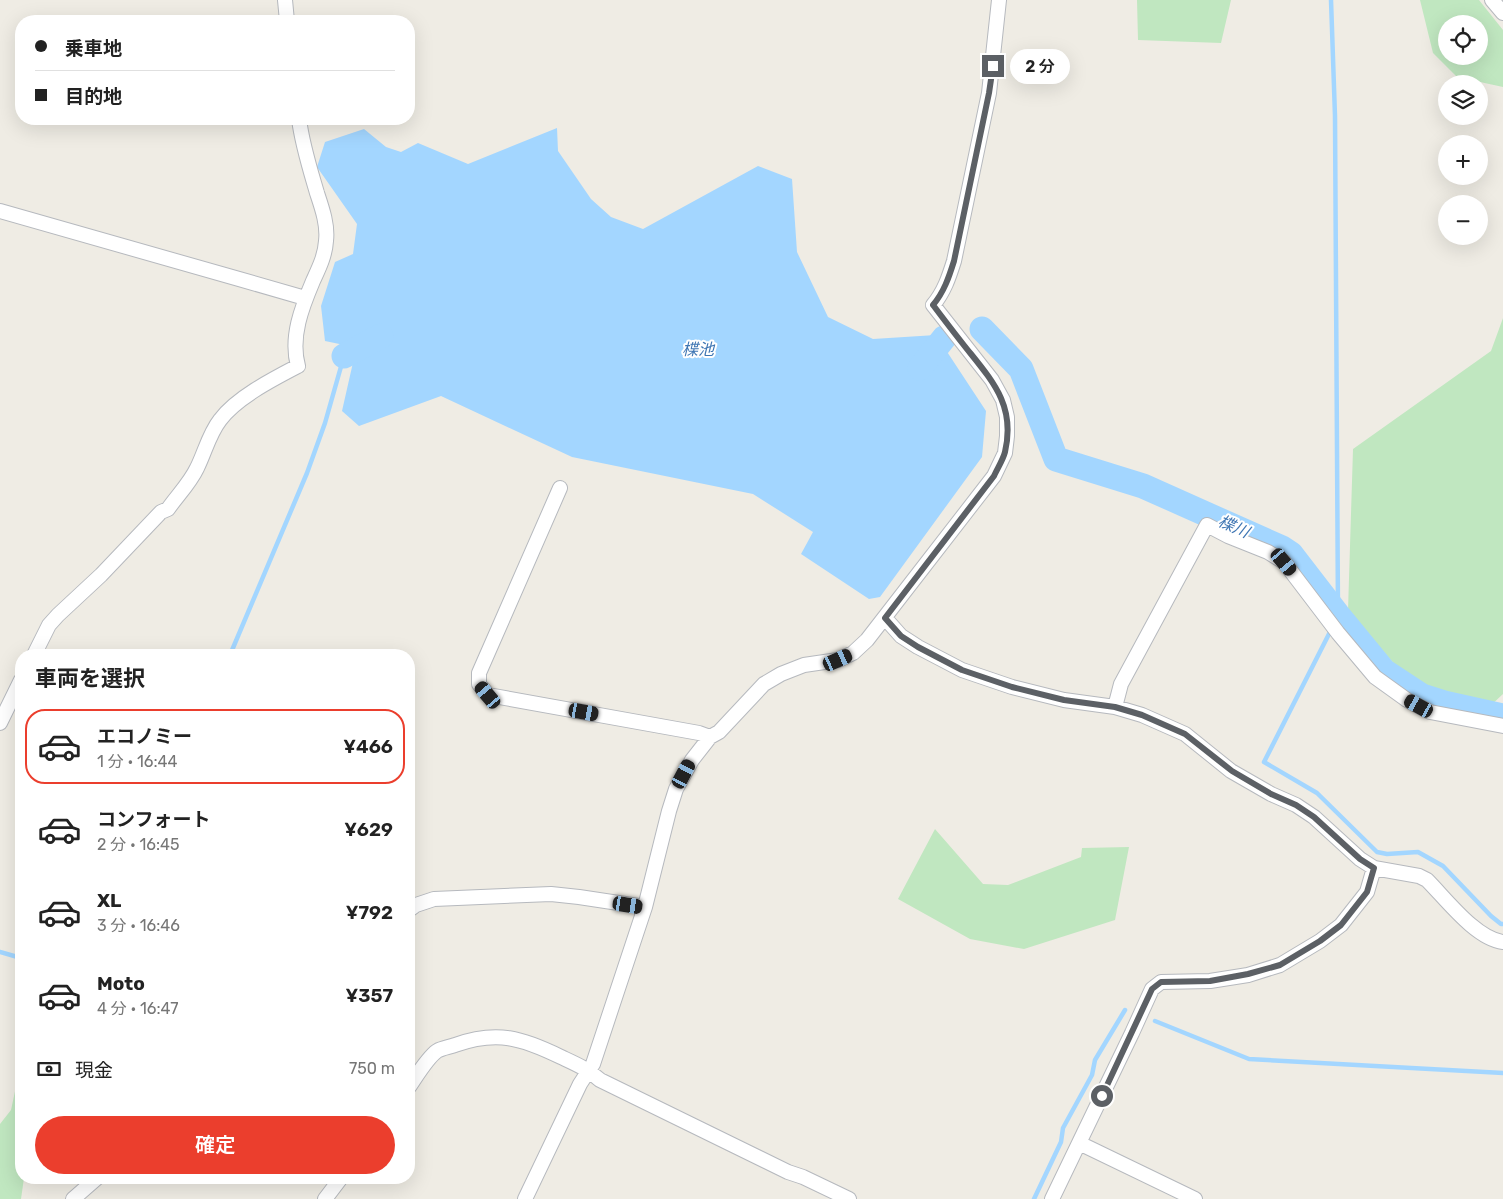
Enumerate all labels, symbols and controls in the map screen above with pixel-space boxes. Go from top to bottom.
map controls [1438,15,1488,245]
button: locate [1438,15,1488,65]
text: 乗車地 [65,37,122,60]
callout: 2 分 [1010,48,1070,84]
route end [982,55,1004,77]
text: 2 分 [1025,57,1055,76]
button: layers [1438,75,1488,125]
text: 目的地 [65,85,122,108]
button: + [1438,135,1488,185]
button: − [1438,195,1488,245]
water label: 楪池 [682,340,716,359]
water label: 楪川 [1215,511,1254,542]
car [1268,546,1299,578]
car [821,647,854,673]
text: 車両を選択 [35,665,145,692]
car [472,679,503,711]
car [1402,692,1435,720]
car [567,702,600,722]
icon: car [37,724,82,769]
text: エコノミー [97,725,192,748]
text: ¥466 [343,735,393,758]
text: 1 分 · 16:44 [97,752,177,771]
car [670,757,697,791]
icon: car [37,807,82,852]
text: コンフォート [97,808,210,831]
text: ¥629 [344,818,393,841]
text: 2 分 · 16:45 [97,835,179,854]
text: XL [97,889,121,912]
icon: car [37,890,82,935]
car [612,895,643,915]
text: ¥792 [346,901,393,924]
text: 3 分 · 16:46 [97,916,180,935]
text: Moto [97,972,145,995]
icon: car [37,973,82,1018]
text: ¥357 [345,984,393,1007]
text: 4 分 · 16:47 [97,999,178,1018]
icon: cash [35,1055,63,1083]
text: 現金 [75,1059,113,1082]
text: 750 m [349,1059,395,1078]
route start [1091,1085,1113,1107]
button: 確定 [35,1116,395,1174]

